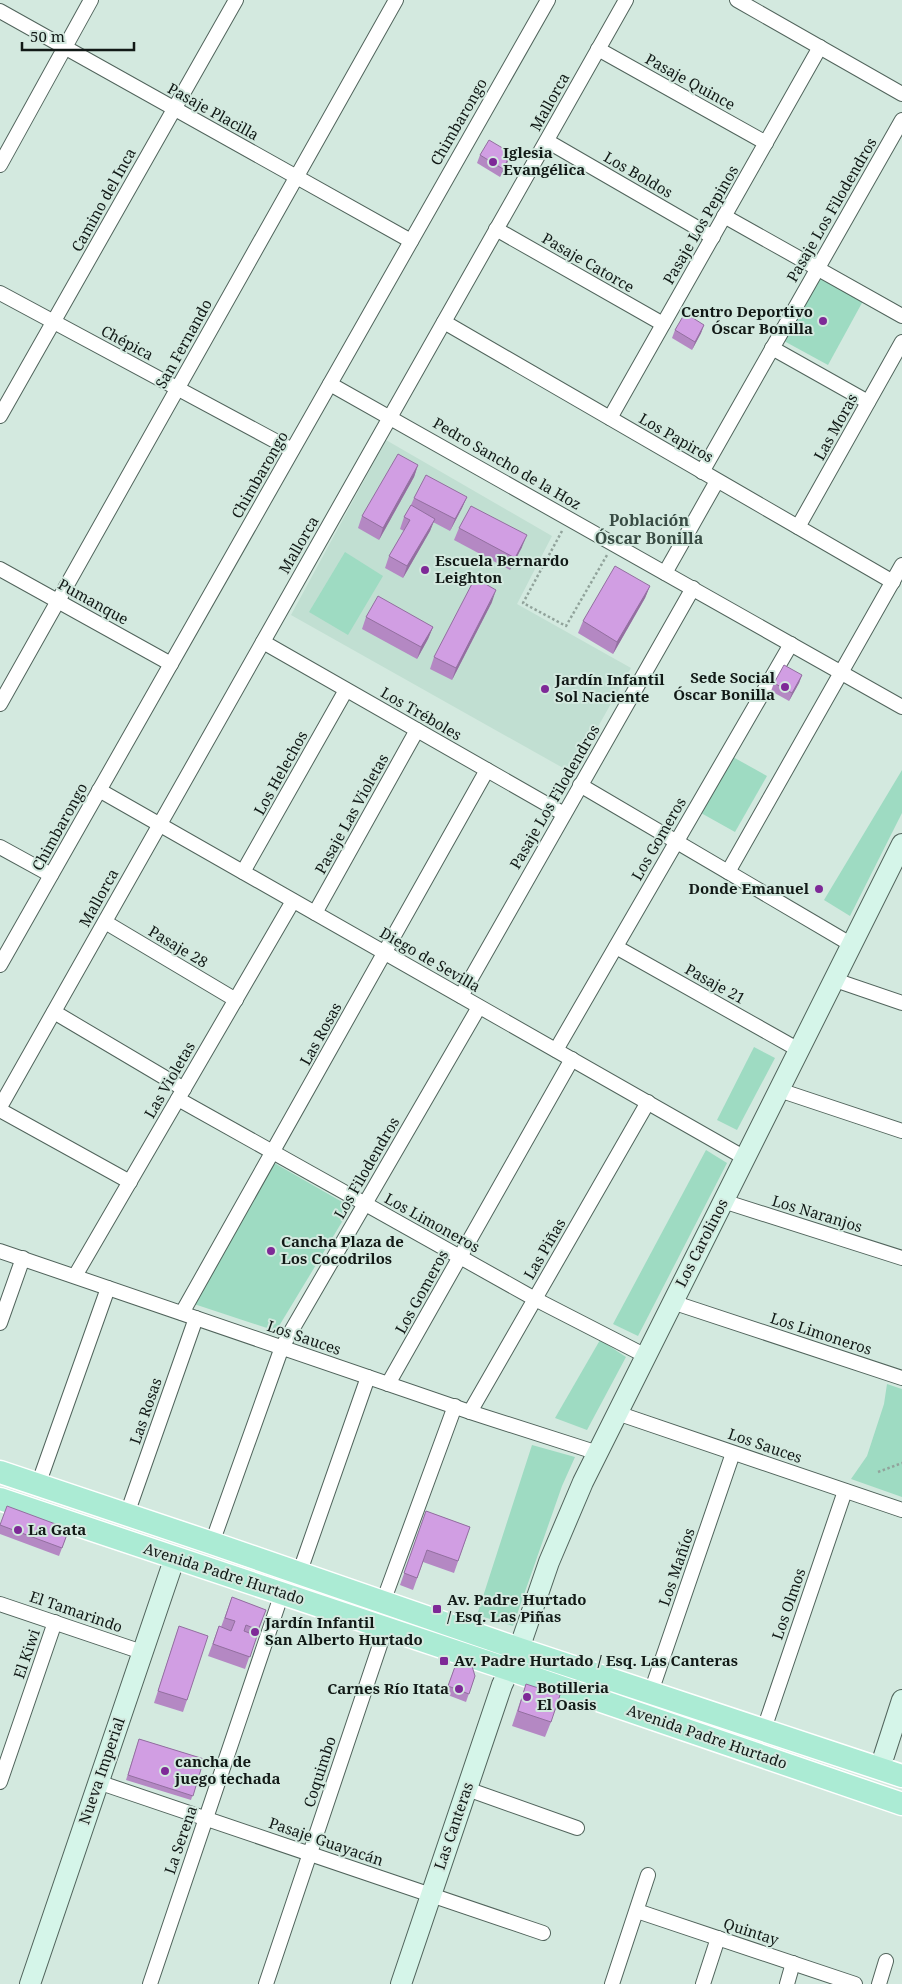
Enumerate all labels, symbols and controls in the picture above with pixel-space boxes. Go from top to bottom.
scale bar [22,20,135,52]
text: 50 m [30,26,65,46]
street label: Pasaje Quince [642,48,739,114]
street label: Mallorca [525,69,573,134]
street label: Chimbarongo [425,74,491,169]
street label: Pasaje Placilla [164,78,263,144]
street label: Pasaje Los Filodendros [782,134,881,285]
place label: Iglesia Evangélica [503,142,585,179]
street label: Camino del Inca [66,144,140,255]
street label: Los Boldos [600,146,677,202]
marker: Iglesia Evangélica [487,156,499,168]
street label: Pasaje Los Pepinos [658,161,742,288]
street label: Pasaje Catorce [539,228,638,297]
street label: San Fernando [150,295,216,392]
place label: Centro Deportivo Óscar Bonilla [681,301,813,338]
marker: Centro Deportivo Óscar Bonilla [817,315,829,327]
street label: Chépica [98,320,157,364]
street label: Las Moras [809,389,862,463]
street label: Los Papiros [636,408,717,467]
street label: Pedro Sancho de la Hoz [430,412,585,514]
street label: Chimbarongo [226,427,292,522]
district label: Población Óscar Bonilla [595,509,704,549]
street label: Mallorca [274,512,323,577]
place label: Escuela Bernardo Leighton [435,550,569,587]
marker: Escuela Bernardo Leighton [419,564,431,576]
street label: Pumanque [55,574,132,629]
place label: Sede Social Óscar Bonilla [673,667,776,704]
place label: Jardín Infantil Sol Naciente [554,669,665,706]
marker: Sede Social Óscar Bonilla [779,681,791,693]
street label: Los Tréboles [377,682,466,744]
marker: Jardín Infantil Sol Naciente [539,683,551,695]
street label: Pasaje Los Filodendros [505,721,604,872]
street label: Los Helechos [249,727,312,818]
street label: Pasaje Las Violetas [310,750,393,877]
street label: Chimbarongo [27,779,92,874]
street label: Los Gomeros [626,793,690,884]
street label: Mallorca [74,865,122,930]
place label: Donde Emanuel [689,878,810,898]
marker: Donde Emanuel [813,883,825,895]
street label: Pasaje 28 [145,921,212,972]
street label: Diego de Sevilla [377,922,484,996]
street label: Pasaje 21 [682,958,749,1008]
street label: Las Rosas [295,998,346,1069]
street label: Las Violetas [139,1037,199,1121]
street label: Los Filodendros [329,1113,403,1222]
street label: Los Limoneros [381,1188,484,1257]
street label: Los Naranjos [770,1190,865,1236]
street label: Los Carolinos [670,1195,732,1290]
street label: Las Piñas [519,1214,570,1283]
place label: Cancha Plaza de Los Cocodrilos [281,1231,404,1268]
marker: Cancha Plaza de Los Cocodrilos [265,1245,277,1257]
street label: Los Gomeros [390,1246,452,1337]
street label: Los Limoneros [768,1307,875,1359]
street label: Los Sauces [265,1315,344,1359]
street label: Las Rosas [124,1375,166,1447]
street label: Los Sauces [726,1423,805,1467]
place label: La Gata [28,1519,86,1539]
marker: La Gata [12,1524,24,1536]
street label: Los Mañíos [653,1525,699,1608]
street label: Avenida Padre Hurtado [141,1538,307,1609]
street label: Los Olmos [767,1565,810,1642]
street label: El Tamarindo [27,1586,125,1636]
place label: Av. Padre Hurtado / Esq. Las Piñas [447,1589,587,1626]
marker: Av. Padre Hurtado / Esq. Las Piñas [431,1603,443,1615]
place label: Jardín Infantil San Alberto Hurtado [264,1612,423,1649]
street label: El Kiwi [8,1626,44,1681]
marker: Jardín Infantil San Alberto Hurtado [249,1626,261,1638]
place label: Av. Padre Hurtado / Esq. Las Canteras [454,1650,738,1670]
marker: Av. Padre Hurtado / Esq. Las Canteras [438,1655,450,1667]
place label: Botilleria El Oasis [537,1677,609,1714]
place label: Carnes Río Itata [327,1678,449,1698]
marker: Carnes Río Itata [453,1683,465,1695]
marker: Botilleria El Oasis [521,1691,533,1703]
street label: Avenida Padre Hurtado [625,1699,790,1773]
street label: Nueva Imperial [73,1714,129,1827]
street label: Coquimbo [298,1734,340,1810]
place label: cancha de juego techada [174,1751,281,1788]
marker: cancha de juego techada [159,1765,171,1777]
street label: Las Canteras [429,1779,477,1872]
street label: La Serena [159,1803,201,1877]
street label: Pasaje Guayacán [266,1812,387,1870]
street label: Quintay [721,1913,782,1950]

